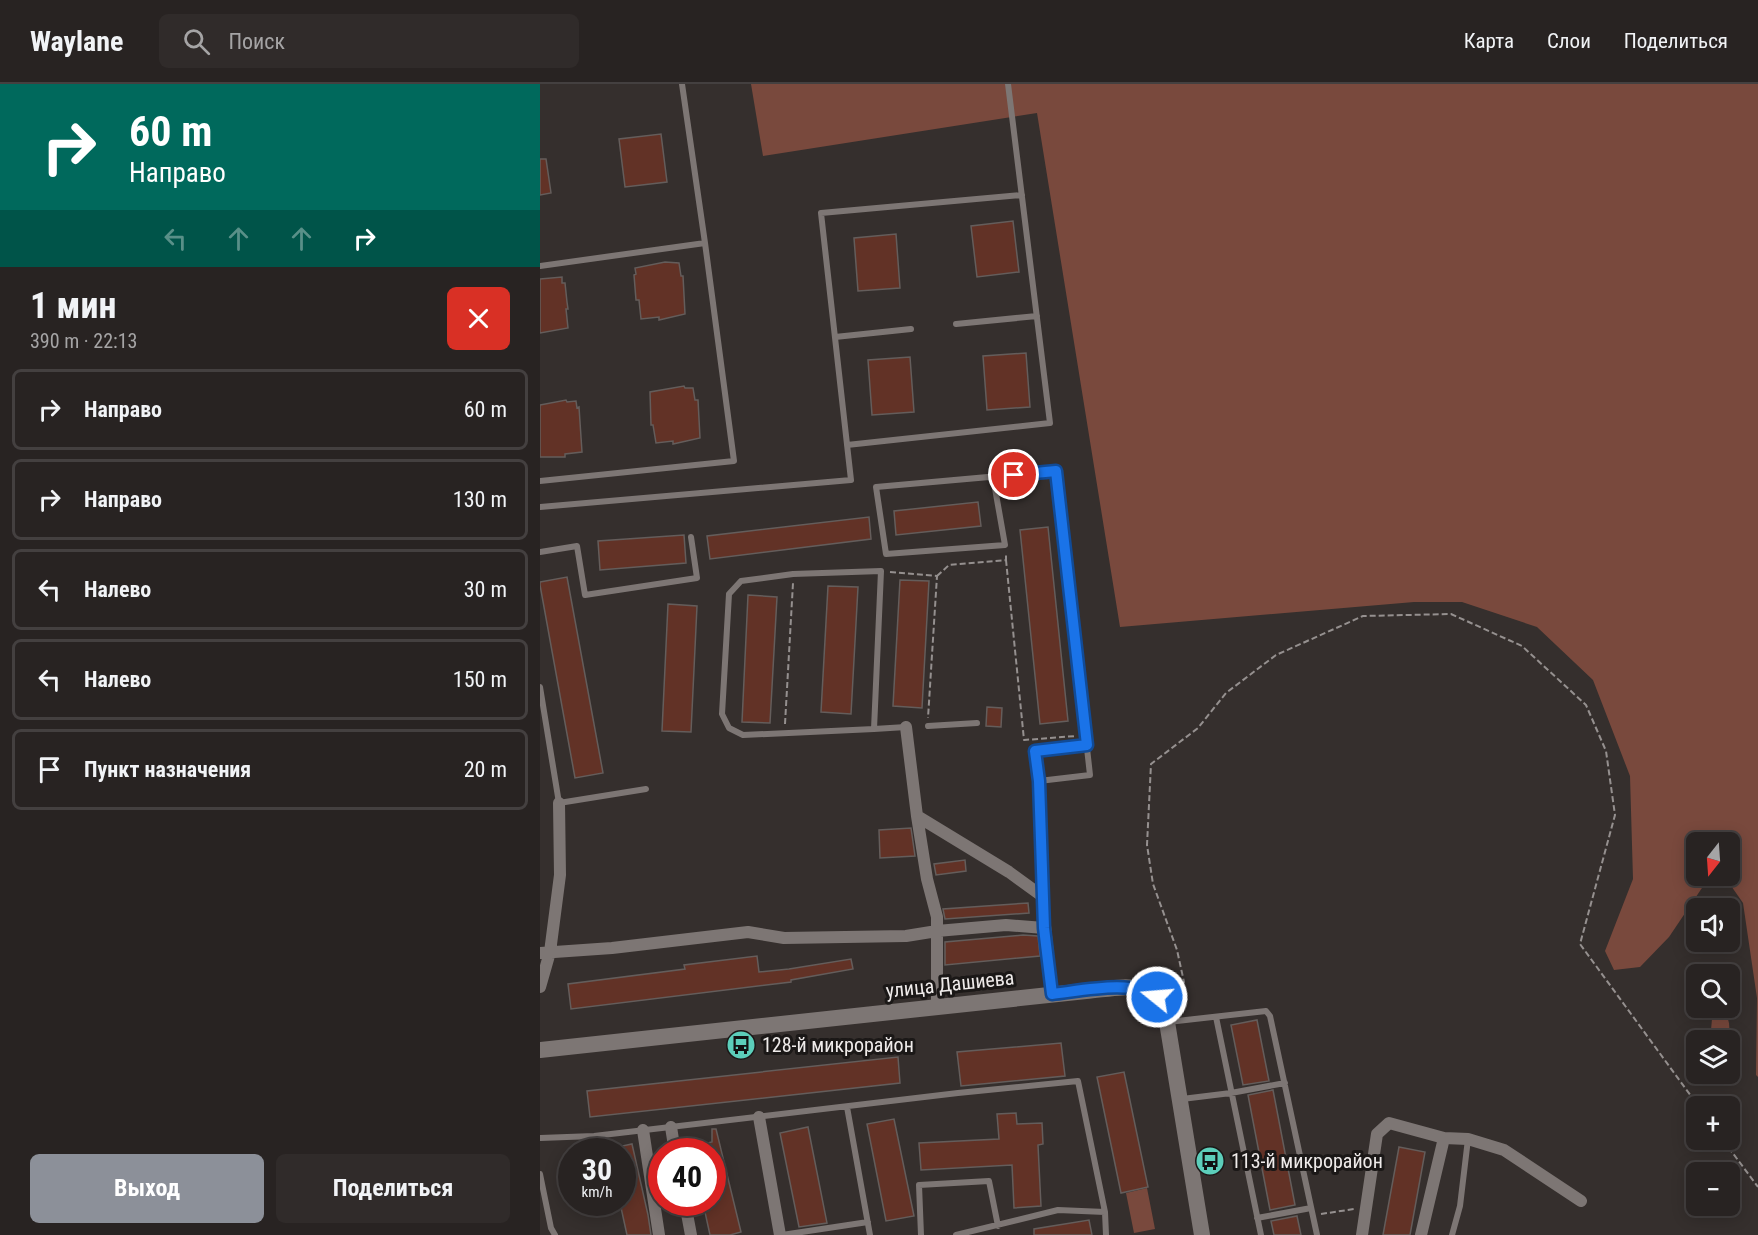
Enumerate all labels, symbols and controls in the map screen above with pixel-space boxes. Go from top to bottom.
search box [159,14,579,68]
text: Waylane [30,25,123,58]
icon: search [180,25,213,58]
text: Поиск [228,29,285,54]
text: Карта [1464,29,1514,53]
text: Слои [1547,29,1591,53]
text: Поделиться [1624,29,1728,53]
text: 60 m [129,107,212,156]
icon: right [30,108,108,186]
text: Направо [129,157,226,189]
icon: left [159,222,192,255]
icon: ahead [222,222,255,255]
icon: ahead [285,222,318,255]
icon: right [348,222,381,255]
text: 1 мин [30,285,116,327]
button: close [447,287,510,350]
text: 390 m · 22:13 [30,329,137,353]
icon: right [33,393,66,426]
text: Направо [84,397,162,422]
text: 60 m [464,397,507,422]
pin [988,449,1039,500]
icon: arrive [997,458,1030,491]
icon: right [33,483,66,516]
text: Направо [84,487,162,512]
text: 130 m [453,487,507,512]
icon: left [33,573,66,606]
text: Налево [84,577,151,602]
text: 30 m [464,577,507,602]
icon: left [33,663,66,696]
text: Налево [84,667,151,692]
text: 150 m [453,667,507,692]
icon: arrive [33,753,66,786]
text: Пункт назначения [84,757,251,782]
text: 20 m [464,757,507,782]
north arrow [1686,832,1740,886]
map controls [1686,832,1740,1216]
button: sound [1686,898,1740,952]
button: search [1686,964,1740,1018]
street label: улица Дашиева [885,965,1015,1003]
position arrow [1125,965,1189,1029]
bus stop icon: 128-й микрорайон [725,1029,757,1061]
button: layers [1686,1030,1740,1084]
place label: 128-й микрорайон [762,1033,914,1057]
button: + [1686,1096,1740,1150]
speed limit sign: 40 [648,1138,726,1216]
bus stop icon: 113-й микрорайон [1194,1145,1226,1177]
place label: 113-й микрорайон [1231,1149,1383,1173]
text: 30 [582,1152,612,1187]
button: Выход [30,1154,264,1223]
button: Поделиться [276,1154,510,1223]
button: − [1686,1162,1740,1216]
text: km/h [582,1183,612,1201]

